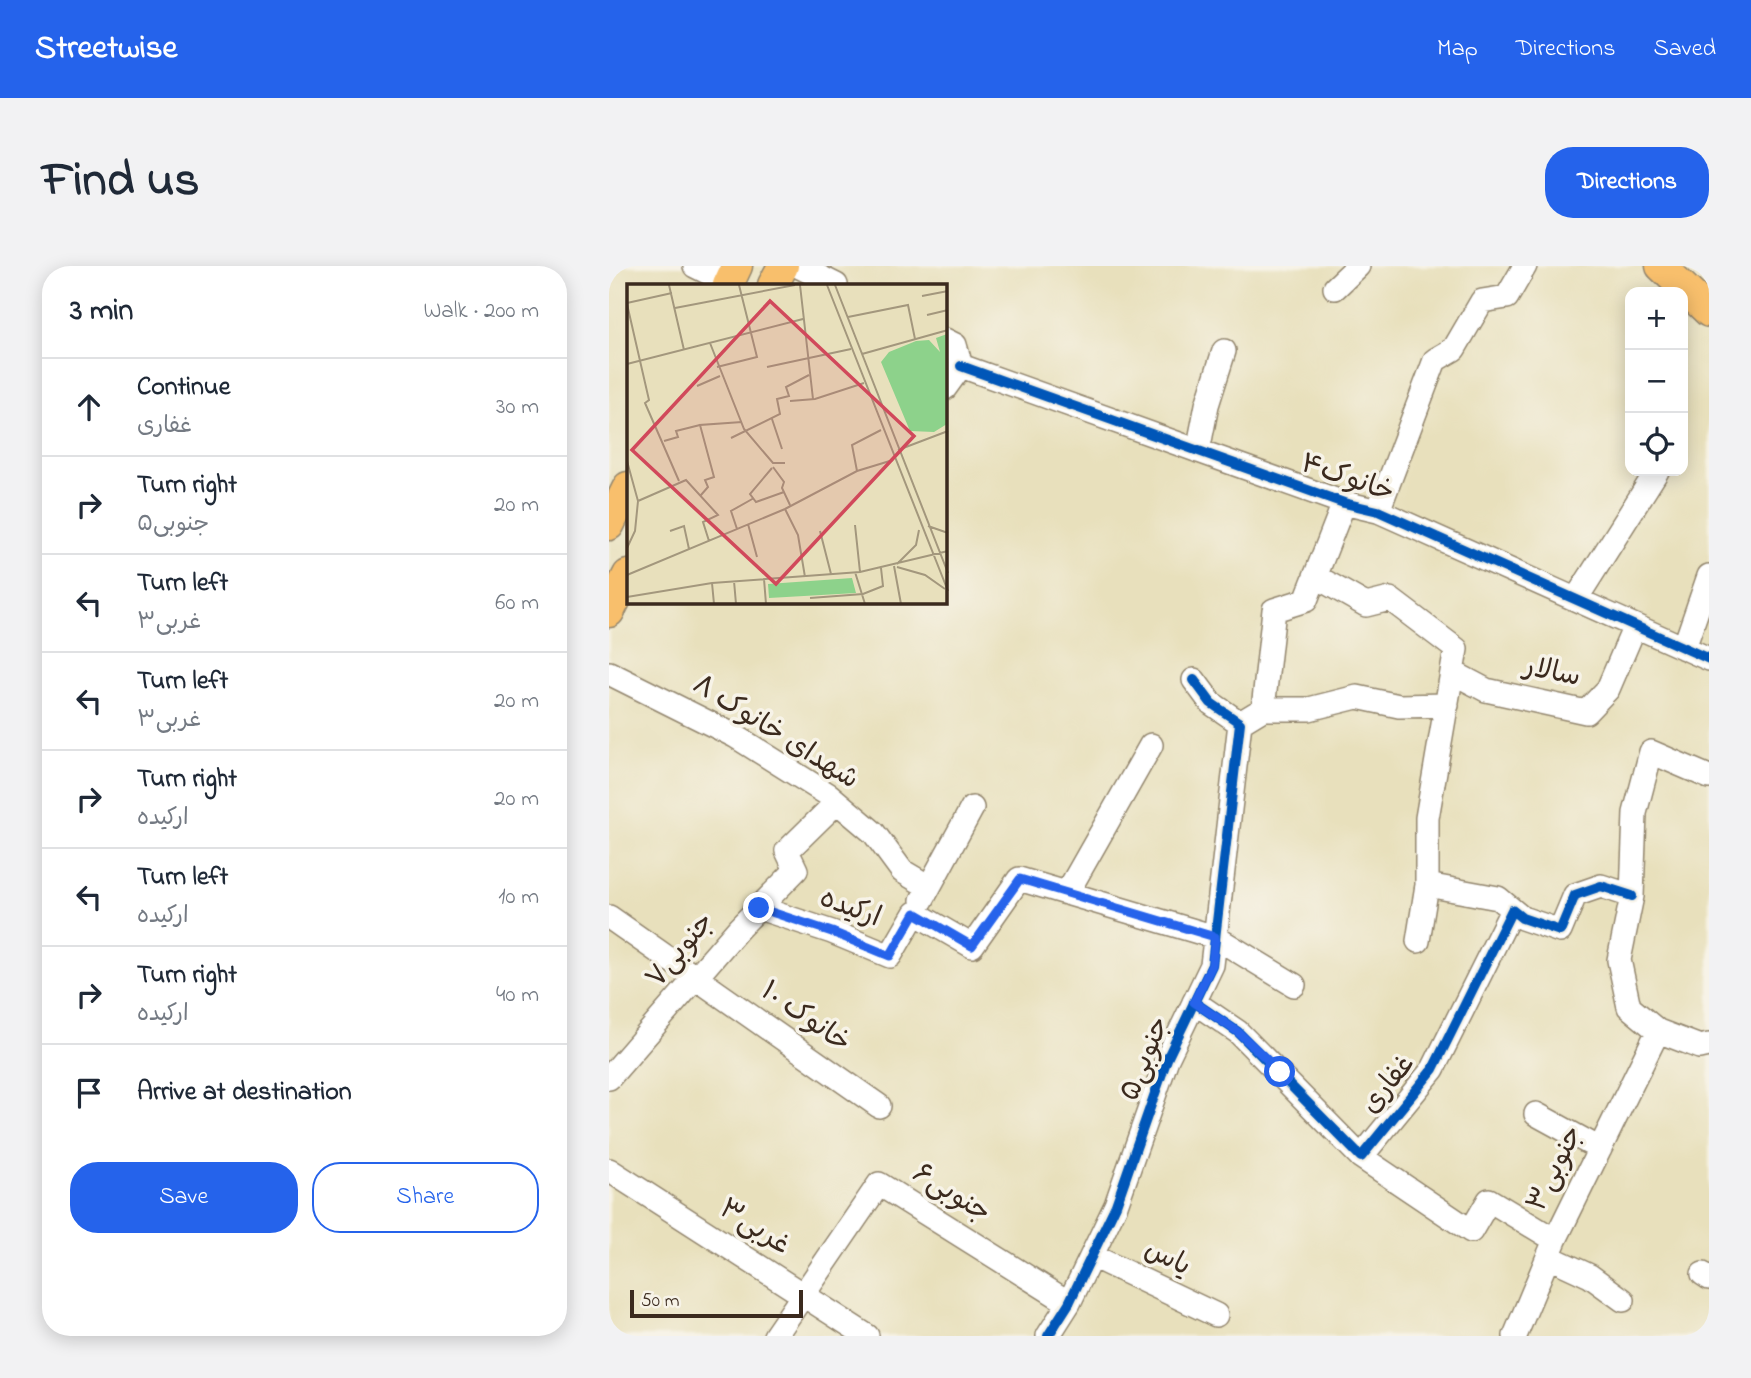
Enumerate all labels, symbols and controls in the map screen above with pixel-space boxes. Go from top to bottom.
text: Streetwise [35,25,177,73]
text: Map [1437,32,1478,67]
text: Directions [1516,32,1615,67]
text: Saved [1653,32,1716,67]
text: Find us [42,146,199,218]
button: Directions [1545,147,1709,218]
inset map [627,284,947,604]
map controls [1625,287,1688,476]
button: + [1625,287,1688,350]
text: 3 min [70,290,133,334]
text: Walk · 200 m [424,295,539,328]
button: − [1625,350,1688,413]
text: Continue [137,369,230,407]
icon: ahead [70,388,108,426]
text: 30 m [496,391,539,424]
text: غفاری [137,410,192,443]
button: locate [1625,413,1688,476]
street label: خانوک۴ [1295,444,1399,514]
text: Turn right [137,467,237,505]
icon: right [70,486,108,524]
text: 20 m [494,489,539,522]
text: جنوبی۵ [137,508,209,541]
text: Turn left [137,565,228,603]
icon: left [70,584,108,622]
text: 60 m [495,587,539,620]
text: غربی۳ [137,606,201,639]
street label: سالار [1518,647,1584,699]
text: Turn left [137,663,228,701]
street label: شهدای خانوک ۸ [684,665,866,801]
icon: left [70,682,108,720]
text: 20 m [494,685,539,718]
text: غربی۳ [137,704,201,737]
text: Turn right [137,761,237,799]
icon: right [70,780,108,818]
text: 20 m [494,783,539,816]
text: ارکیده [137,802,189,835]
text: Turn left [137,859,228,897]
icon: left [70,878,108,916]
street label: ارکیده [813,879,887,939]
text: 10 m [498,881,539,914]
route end [743,892,774,923]
text: ارکیده [137,900,189,933]
street label: جنوبی۷ [637,904,725,998]
text: Turn right [137,957,237,995]
street label: خانوک ۱۰ [751,972,859,1064]
icon: right [70,976,108,1014]
text: 40 m [496,979,539,1012]
text: ارکیده [137,998,189,1031]
street label: جنوبی۵ [1111,1011,1181,1107]
street label: غفاری [1352,1046,1426,1124]
route start [1264,1056,1295,1087]
icon: arrive [70,1074,108,1112]
text: Arrive at destination [137,1074,352,1112]
street label: جنوبی۳ [1518,1119,1594,1219]
street label: جنوبی۶ [904,1154,998,1234]
button: Save [70,1162,298,1233]
button: Share [312,1162,539,1233]
street label: غربی۳ [710,1190,798,1266]
street label: یاس [1137,1230,1197,1288]
scale bar [630,1287,803,1319]
text: 50 m [641,1288,680,1315]

